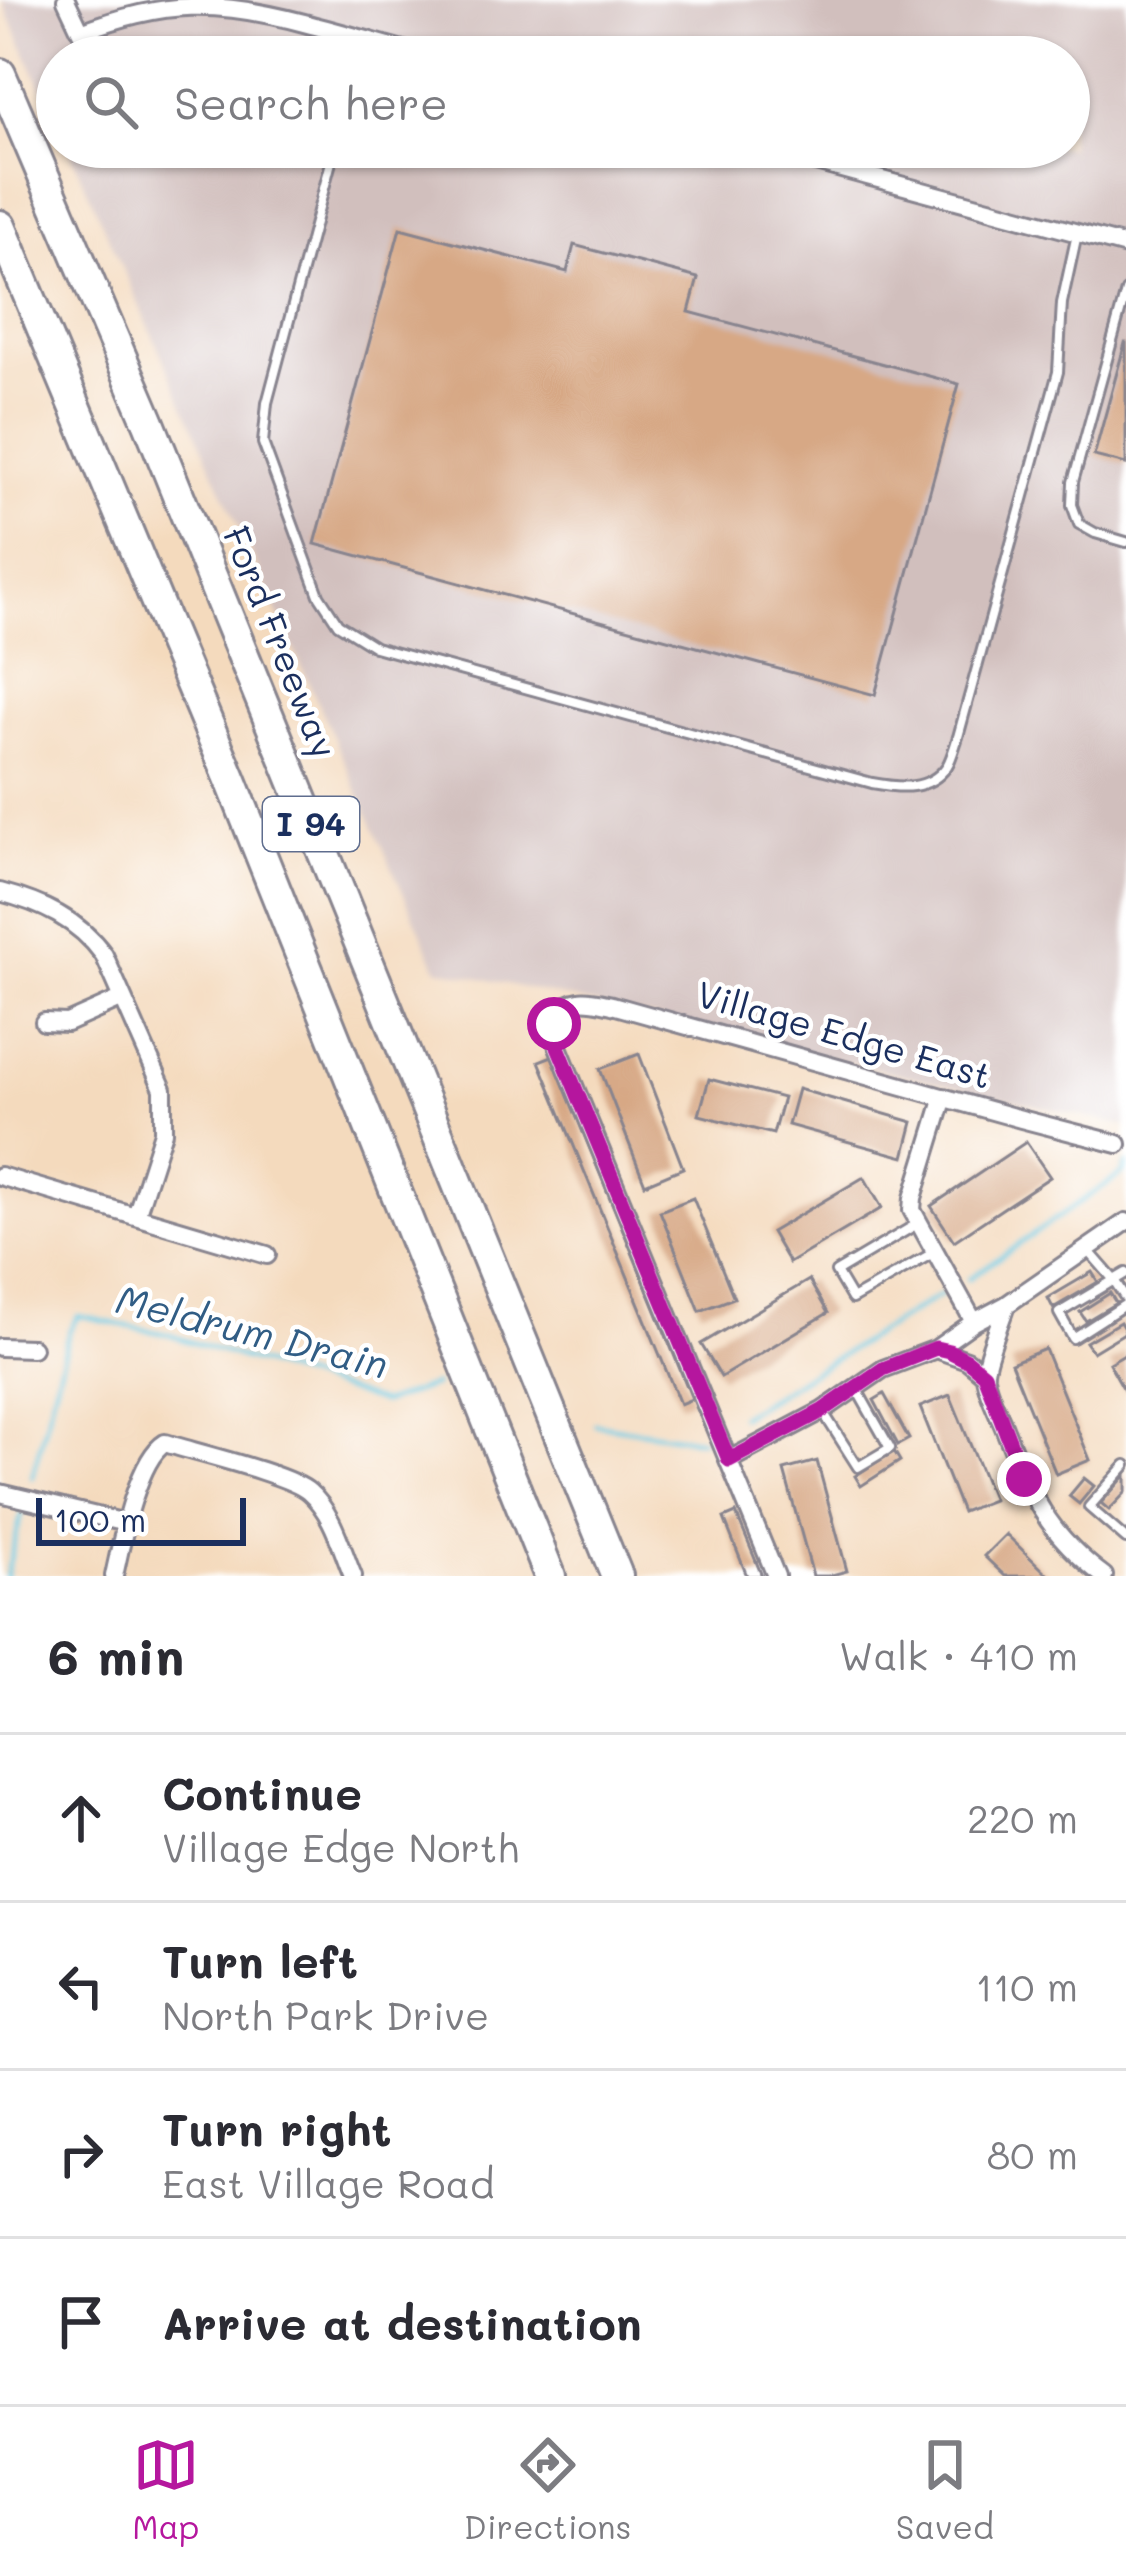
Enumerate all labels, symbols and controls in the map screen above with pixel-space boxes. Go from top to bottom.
search box [36,36,1090,168]
icon: search [78,69,144,135]
text: Search here [174,73,448,131]
street label: Ford Freeway [213,519,349,765]
road number: I 94 [263,797,359,851]
street label: Village Edge East [692,969,997,1098]
route start [527,997,581,1051]
water label: Meldrum Drain [111,1272,394,1389]
route end [997,1452,1051,1506]
scale bar [36,1492,246,1545]
text: 100 m [54,1497,146,1540]
text: 6 min [48,1621,184,1688]
text: Walk · 410 m [839,1629,1078,1680]
text: Continue [162,1763,362,1821]
icon: ahead [48,1785,114,1851]
text: 220 m [967,1792,1078,1843]
text: Village Edge North [162,1821,519,1872]
text: Turn left [162,1931,358,1989]
icon: left [48,1953,114,2019]
text: 110 m [976,1960,1078,2011]
text: North Park Drive [162,1989,489,2040]
text: Turn right [162,2099,391,2157]
icon: right [48,2121,114,2187]
text: 80 m [987,2128,1078,2179]
text: East Village Road [162,2157,495,2208]
icon: arrive [48,2289,114,2355]
text: Arrive at destination [162,2293,642,2351]
tab: Map [132,2432,199,2547]
tab: Directions [464,2432,631,2547]
tab: Saved [896,2432,994,2547]

